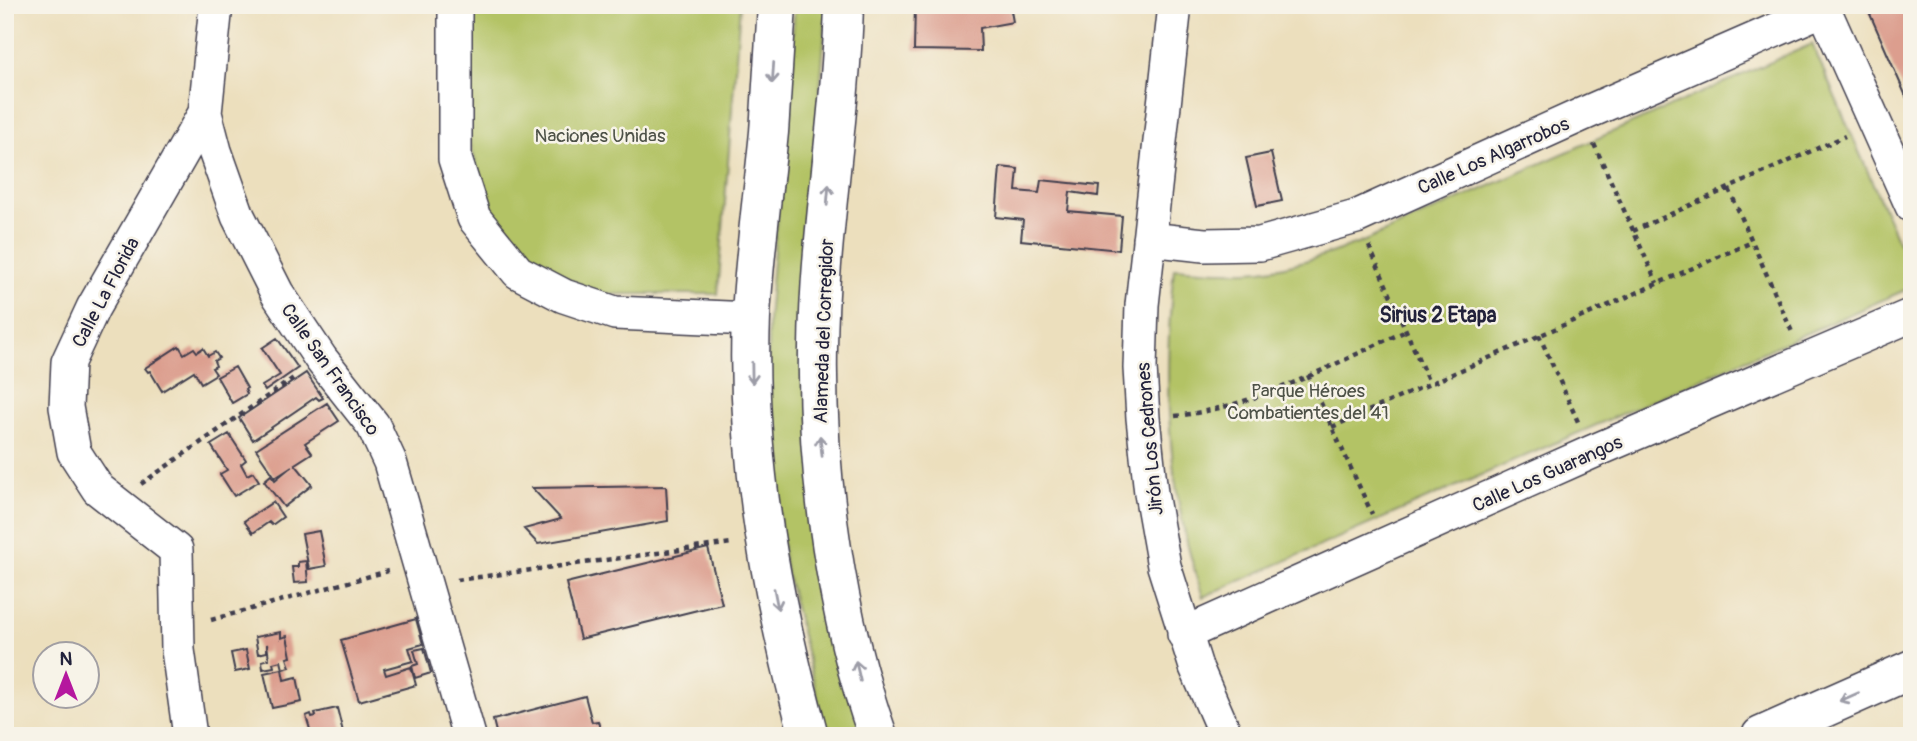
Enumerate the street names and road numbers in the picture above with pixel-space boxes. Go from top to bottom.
street label: Calle Los Algarrobos [1414,112,1573,200]
street label: Calle La Florida [67,233,145,352]
street label: Alameda del Corregidor [809,238,839,424]
street label: Calle San Francisco [276,299,385,440]
street label: Jirón Los Cedrones [1131,361,1169,516]
street label: Calle Los Guarangos [1469,430,1627,518]

